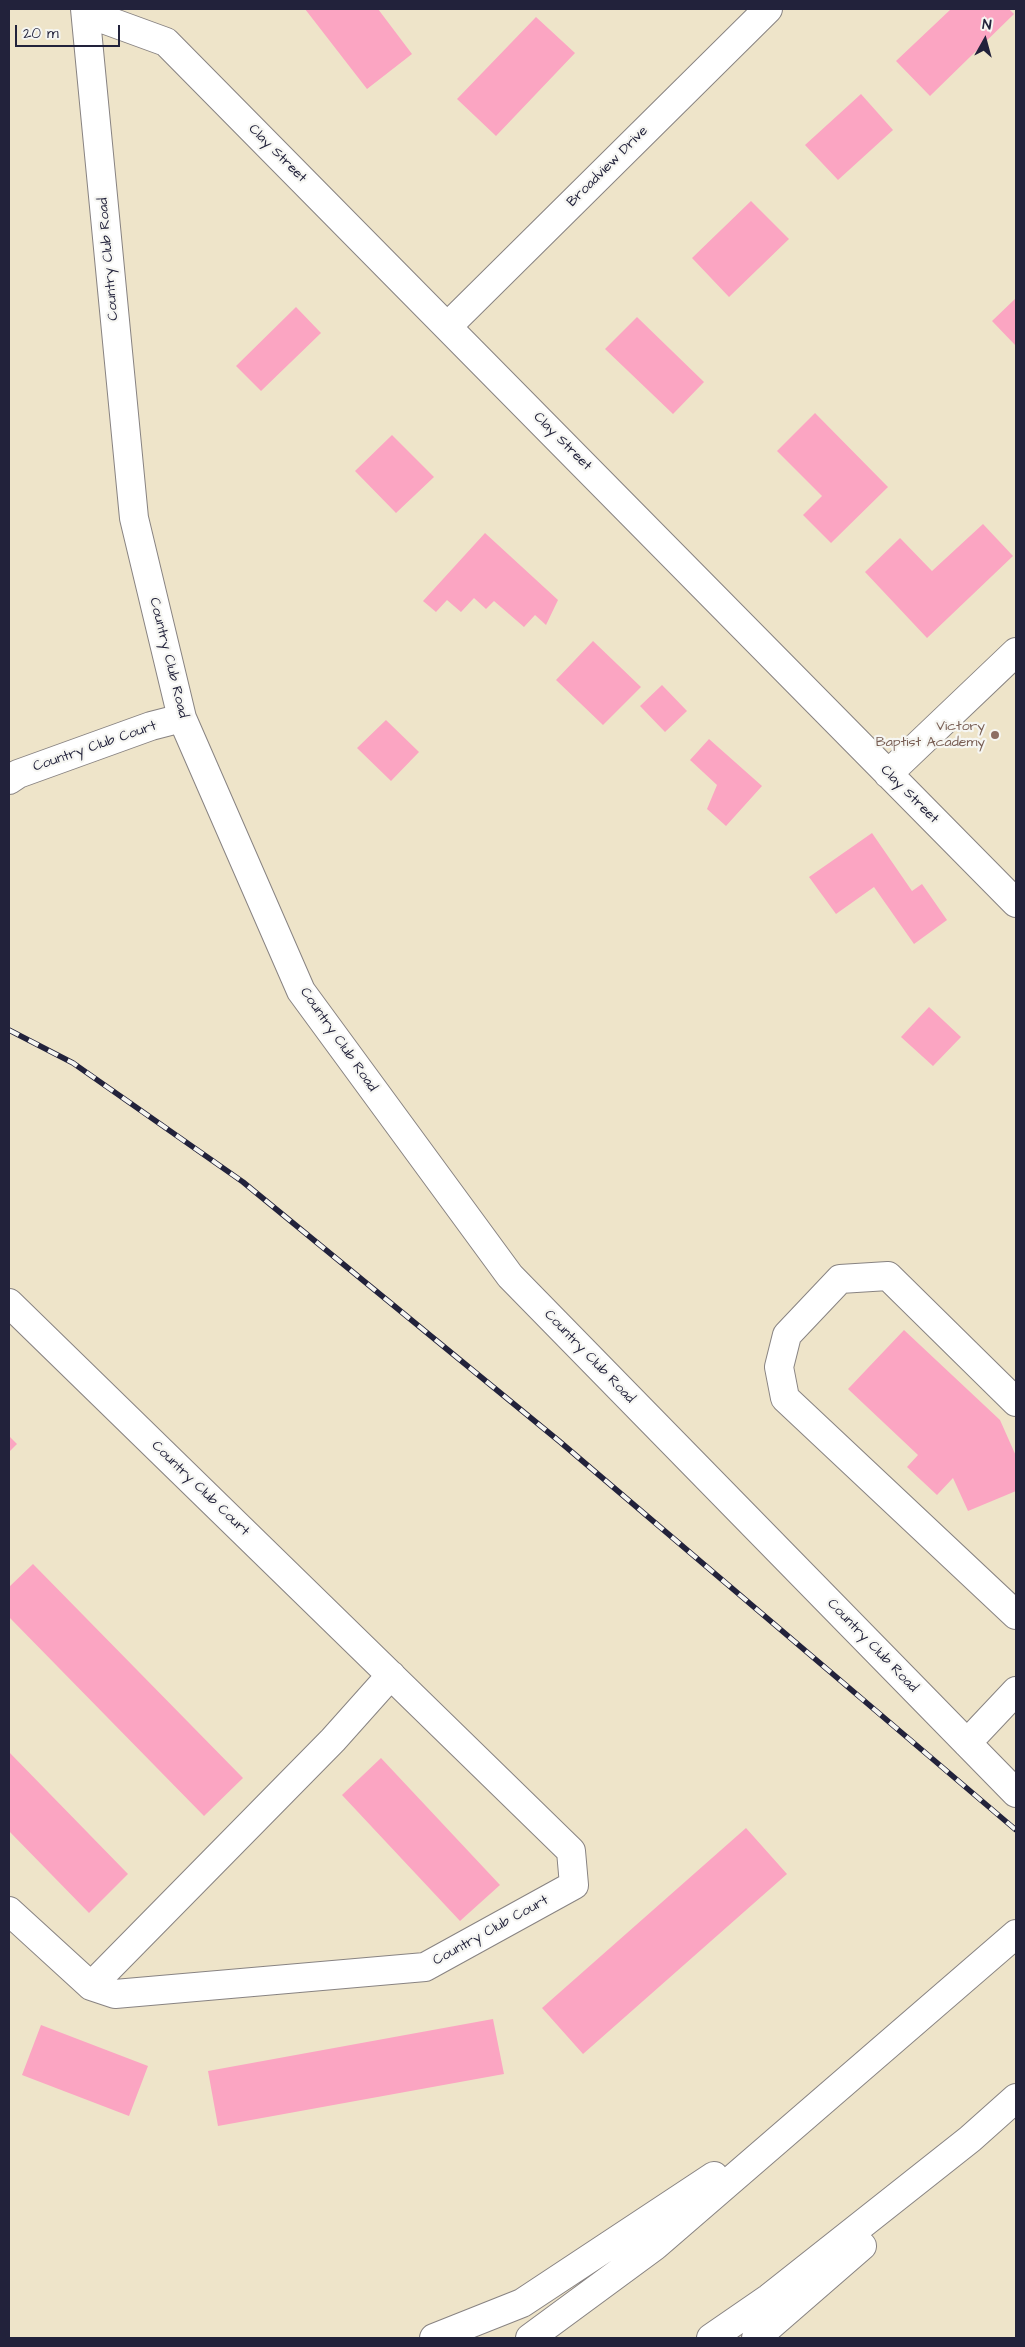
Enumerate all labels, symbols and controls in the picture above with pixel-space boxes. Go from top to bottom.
scale bar [18,15,122,47]
north arrow [960,15,1010,65]
text: N [981,15,992,36]
text: 20 m [23,23,59,44]
street label: Clay Street [244,121,310,187]
street label: Broadview Drive [564,123,652,211]
street label: Country Club Road [95,197,123,321]
street label: Clay Street [529,409,595,475]
street label: Country Club Road [145,596,191,720]
street label: Country Club Court [31,718,159,776]
place label: Victory Baptist Academy [876,719,985,752]
marker: Victory Baptist Academy [989,729,1001,741]
street label: Clay Street [876,762,942,828]
street label: Country Club Road [296,985,380,1095]
street label: Country Club Road [540,1307,638,1407]
street label: Country Club Court [148,1438,252,1540]
street label: Country Club Road [823,1596,921,1696]
street label: Country Club Court [430,1892,552,1970]

